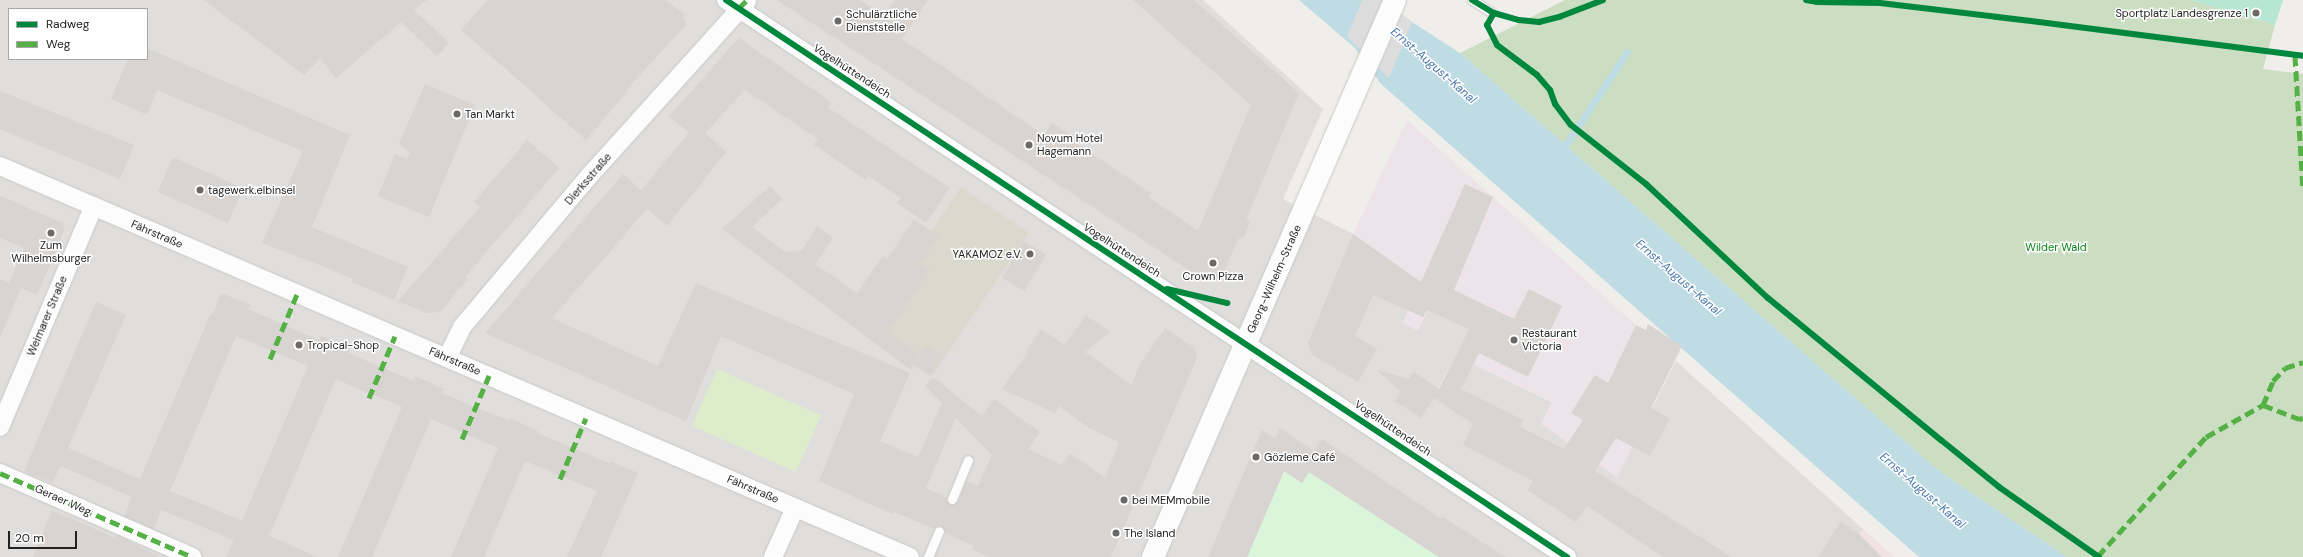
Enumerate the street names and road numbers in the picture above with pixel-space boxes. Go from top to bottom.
street label: Vogelhüttendeich [811,41,893,101]
street label: Dierksstraße [562,150,614,208]
street label: Fährstraße [129,217,185,251]
street label: Vogelhüttendeich [1081,220,1163,280]
street label: Georg-Wilhelm-Straße [1244,223,1304,335]
street label: Weimarer Straße [24,274,70,358]
street label: Fährstraße [427,344,483,378]
street label: Vogelhüttendeich [1352,397,1434,459]
street label: Fährstraße [725,472,781,506]
street label: Geraer Weg [33,482,93,518]

